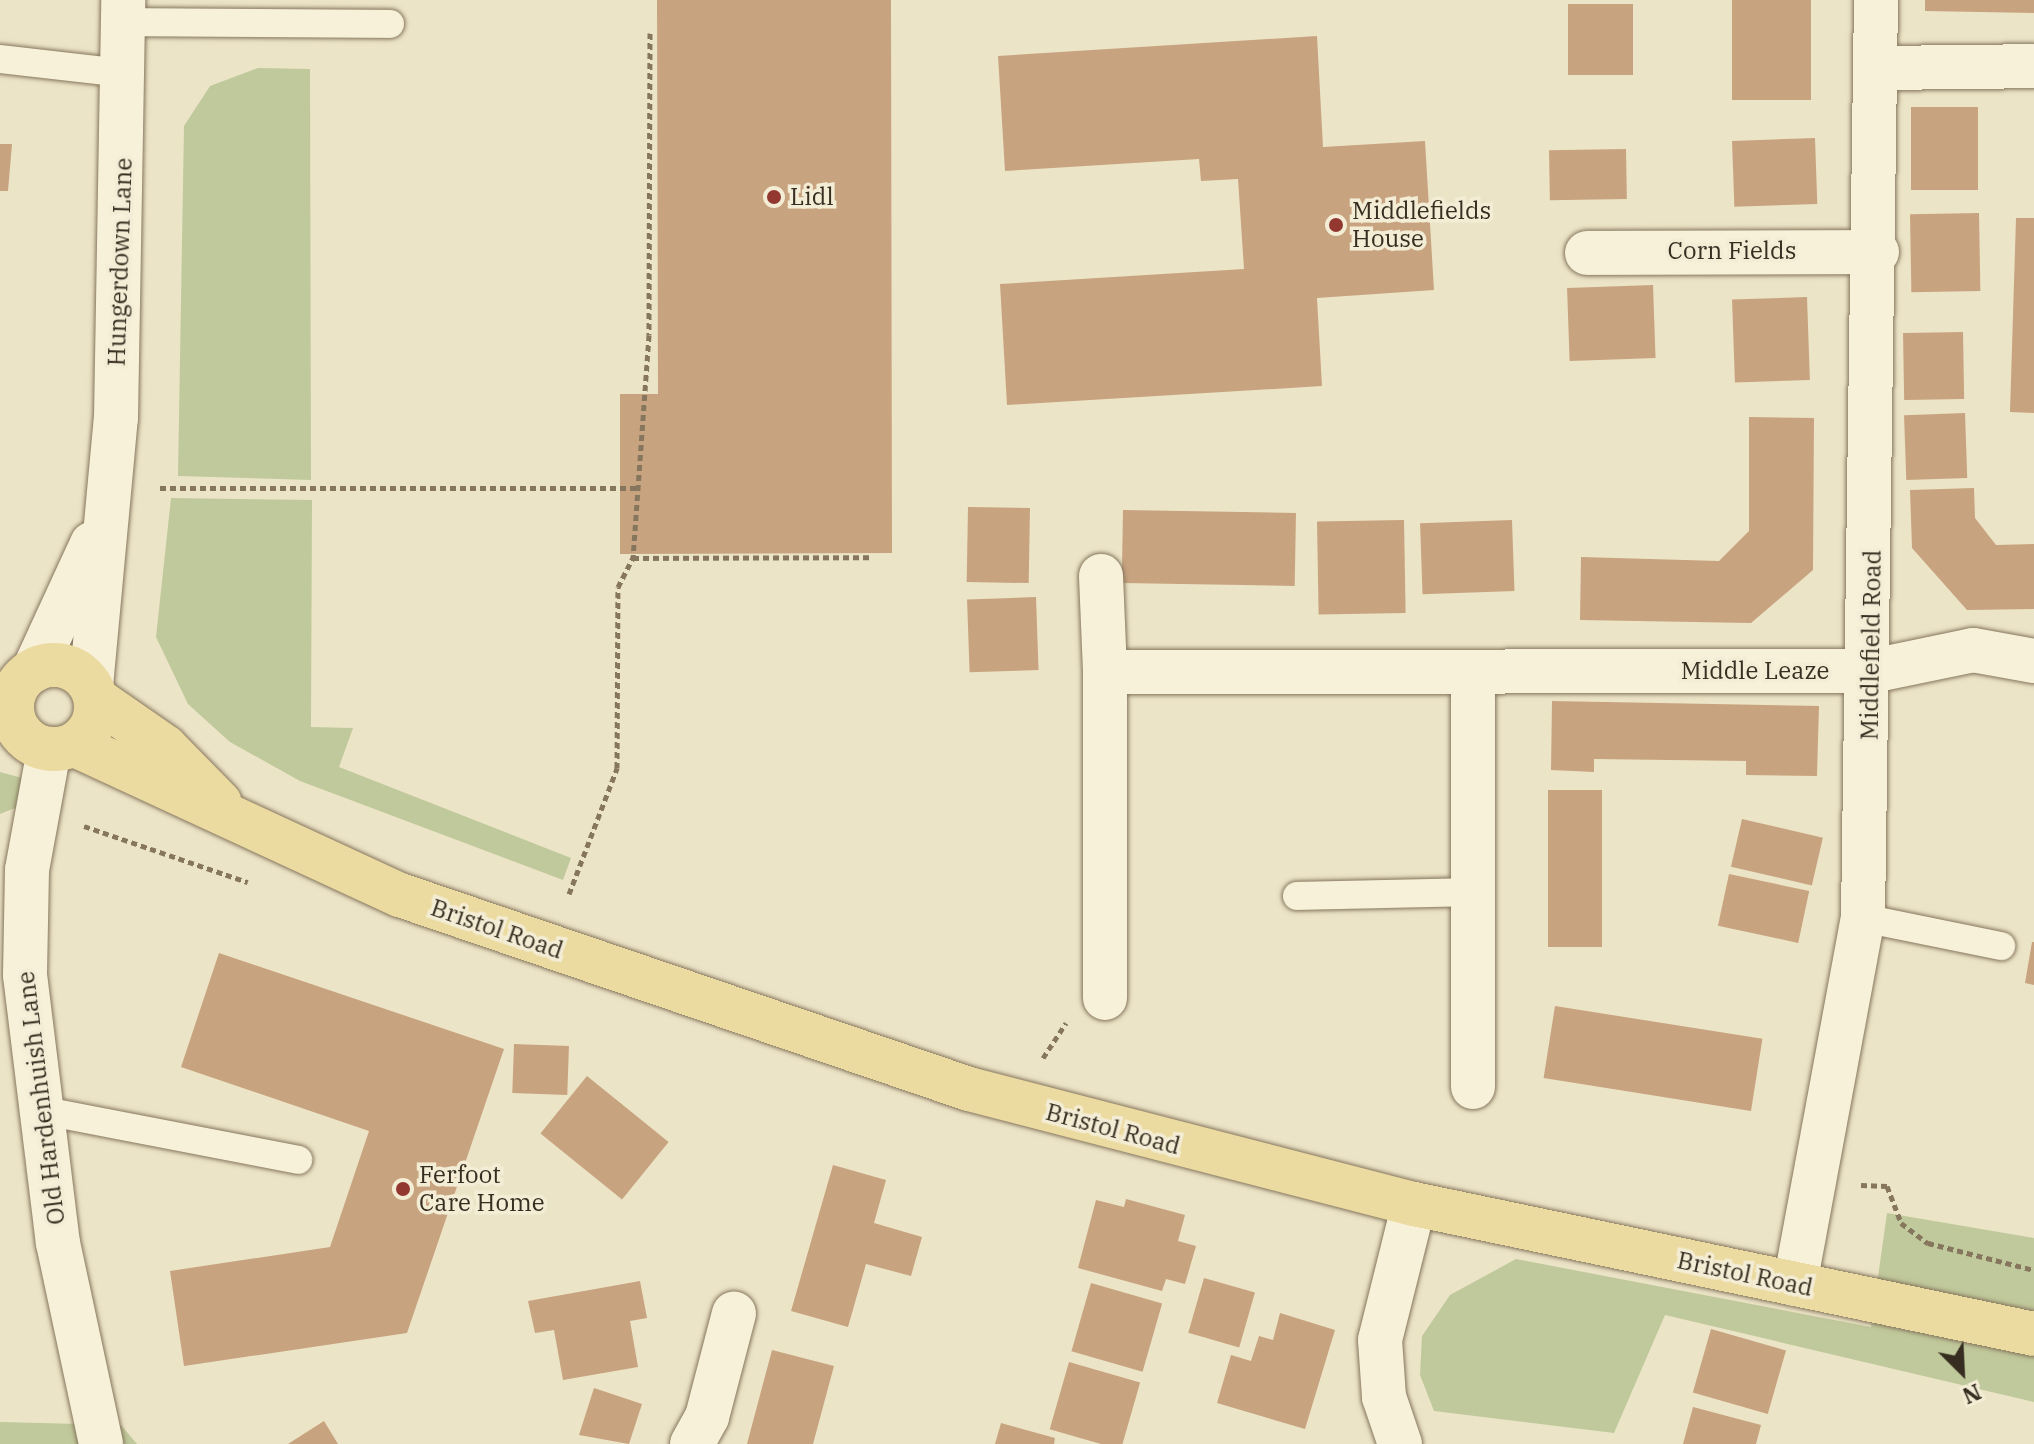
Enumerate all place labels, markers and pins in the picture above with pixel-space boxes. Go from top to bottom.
place label: Lidl [790,183,834,211]
marker: Lidl [765,188,783,206]
place label: Middlefields House [1352,197,1491,253]
marker: Middlefields House [1327,216,1345,234]
place label: Ferfoot Care Home [419,1161,545,1217]
marker: Ferfoot Care Home [394,1180,412,1198]

